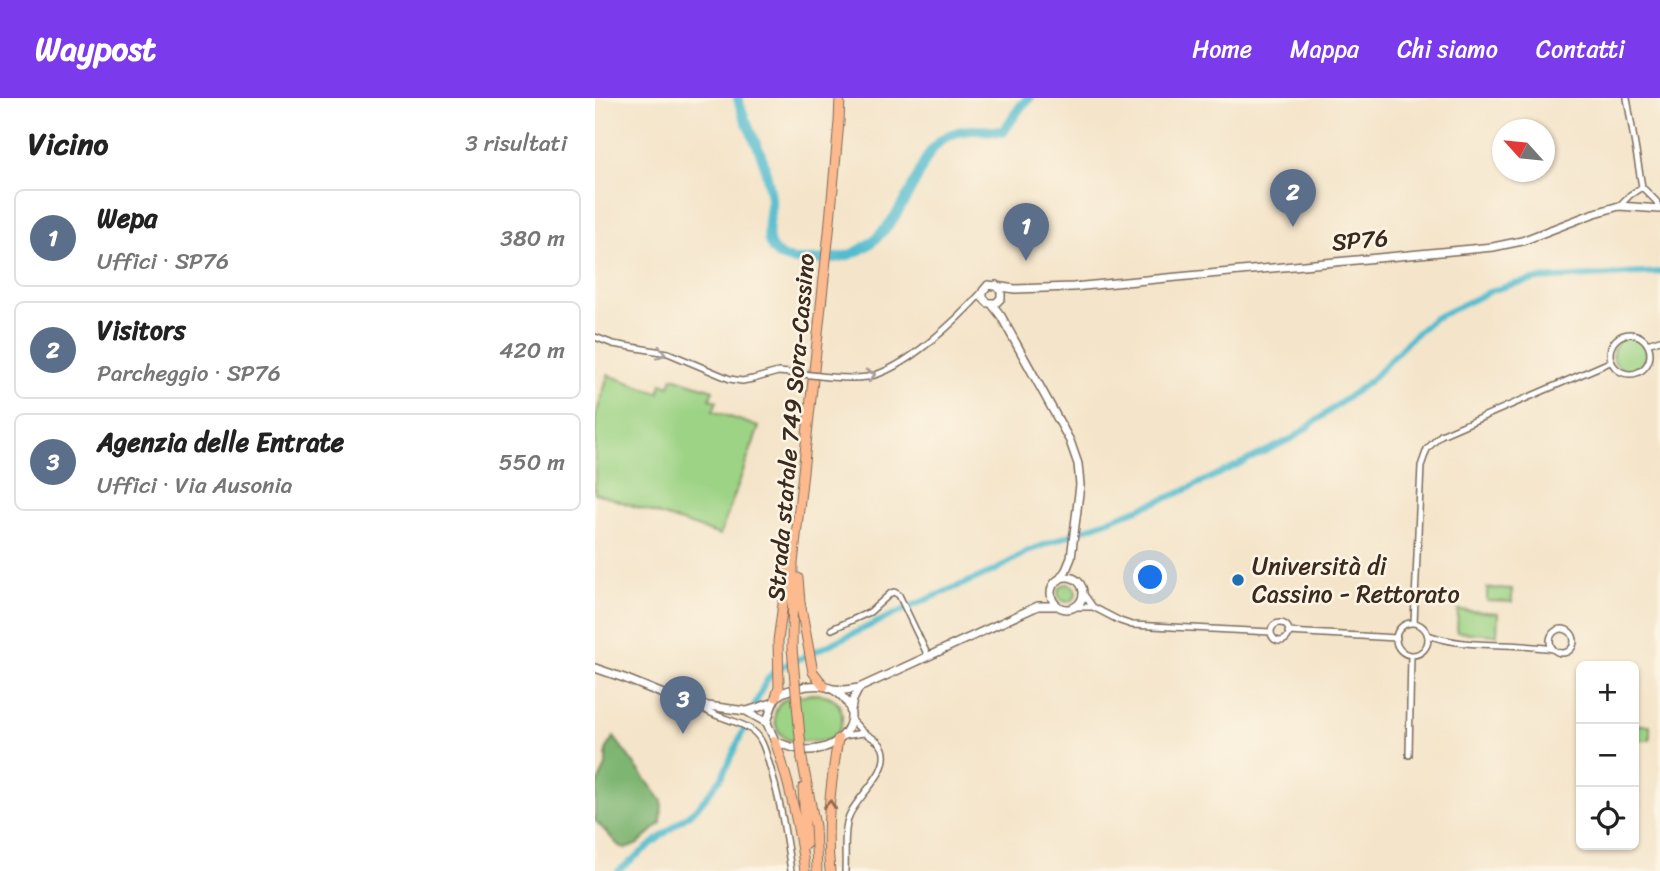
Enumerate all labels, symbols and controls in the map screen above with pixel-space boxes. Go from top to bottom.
text: Waypost [35,20,156,78]
text: Home [1192,28,1252,70]
text: Mappa [1290,28,1359,70]
text: Chi siamo [1397,28,1498,70]
text: Contatti [1536,28,1625,70]
text: Vicino [28,117,108,171]
north arrow [1492,119,1555,182]
text: 3 risultati [465,123,567,164]
pin: 2 [1270,169,1316,227]
text: Wepa [97,195,157,241]
pin: 1 [1003,203,1049,261]
street label: SP76 [1330,217,1390,263]
text: 1 [48,218,58,259]
text: 380 m [500,218,565,259]
text: Uffici · SP76 [97,241,229,282]
street label: Strada statale 749 Sora-Cassino [755,251,827,603]
text: Visitors [97,307,186,353]
text: 2 [46,330,60,371]
text: 420 m [499,330,565,371]
one-way arrow [655,344,667,359]
text: Parcheggio · SP76 [97,353,281,394]
one-way arrow [865,369,877,383]
text: Agenzia delle Entrate [97,419,344,465]
text: 3 [47,442,59,483]
text: 550 m [499,442,565,483]
text: Uffici · Via Ausonia [97,465,292,506]
place label: Università di Cassino - Rettorato [1252,545,1460,615]
your location [1133,560,1167,594]
marker: Università di Cassino - Rettorato [1230,572,1246,588]
map controls [1576,661,1639,850]
button: + [1576,661,1639,724]
pin: 3 [660,676,706,734]
button: − [1576,724,1639,787]
button: locate [1576,787,1639,850]
one-way arrow [822,799,837,810]

